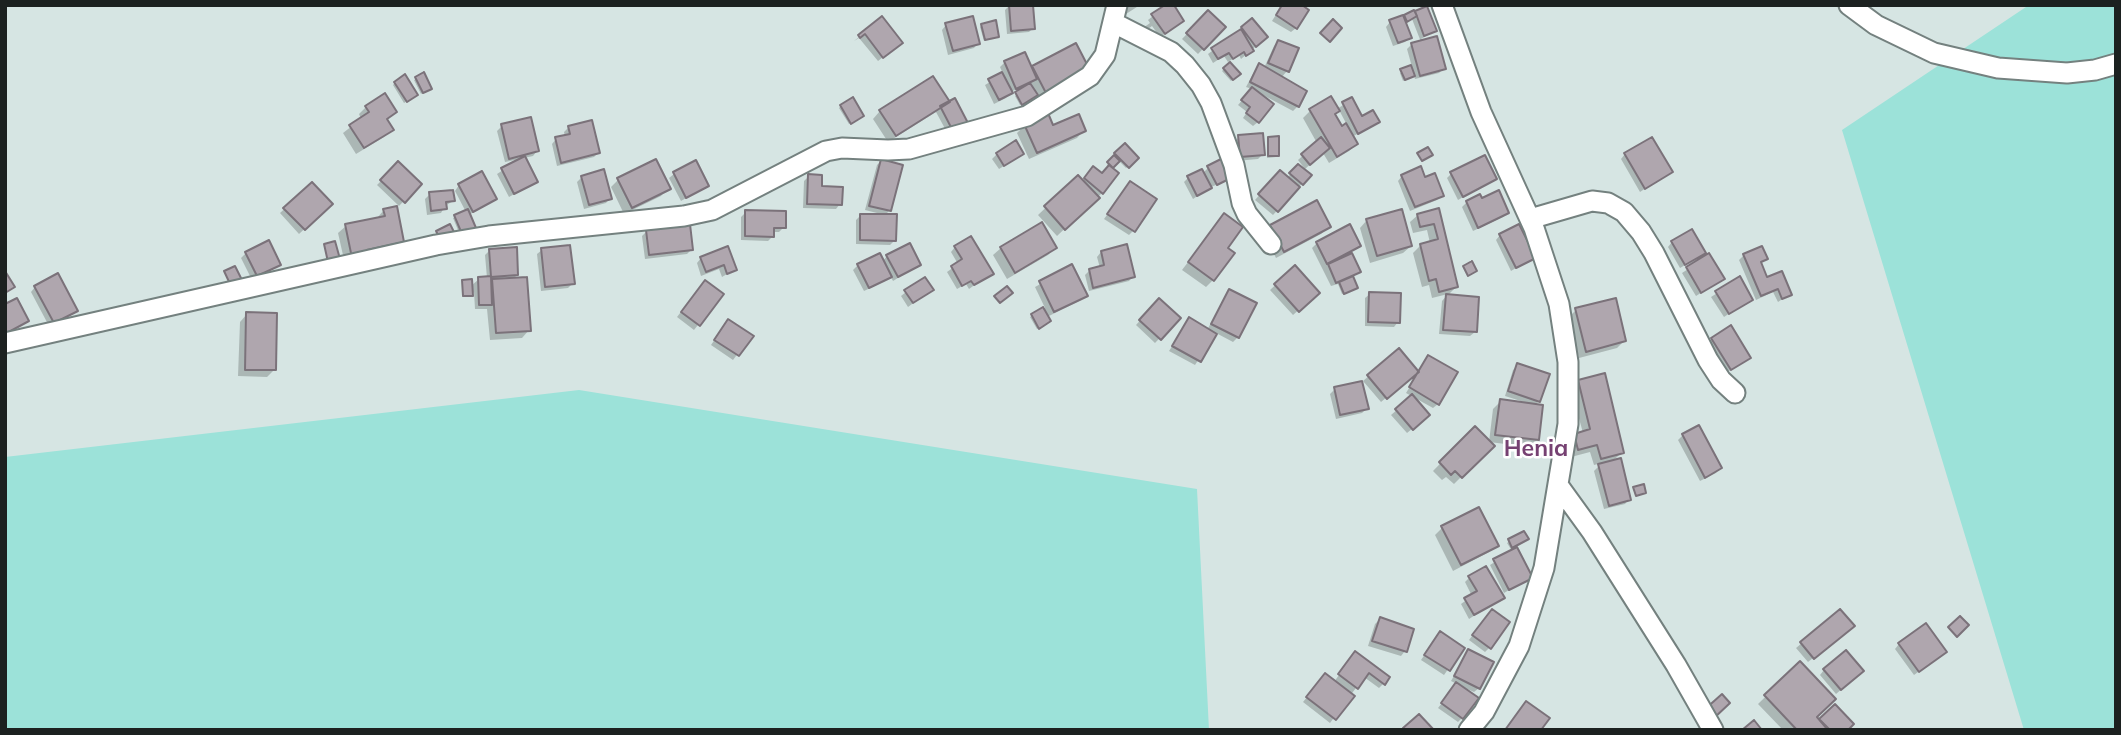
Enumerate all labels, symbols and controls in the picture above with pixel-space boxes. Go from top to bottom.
district label: Henia [1504,435,1568,463]

